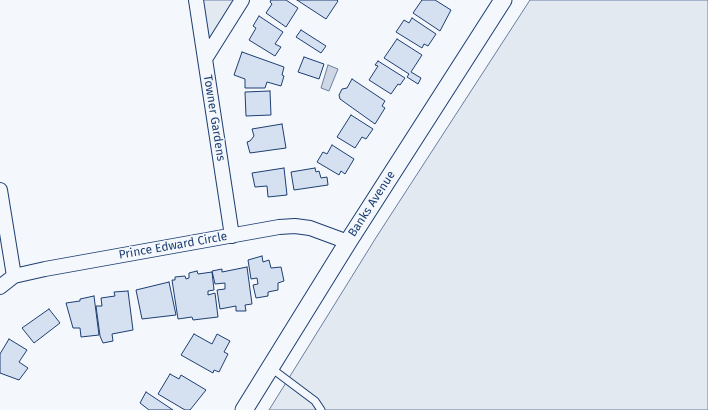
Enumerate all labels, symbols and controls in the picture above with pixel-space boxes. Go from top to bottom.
street label: Towner Gardens [200,74,228,162]
street label: Banks Avenue [345,168,399,240]
street label: Prince Edward Circle [118,229,228,263]

